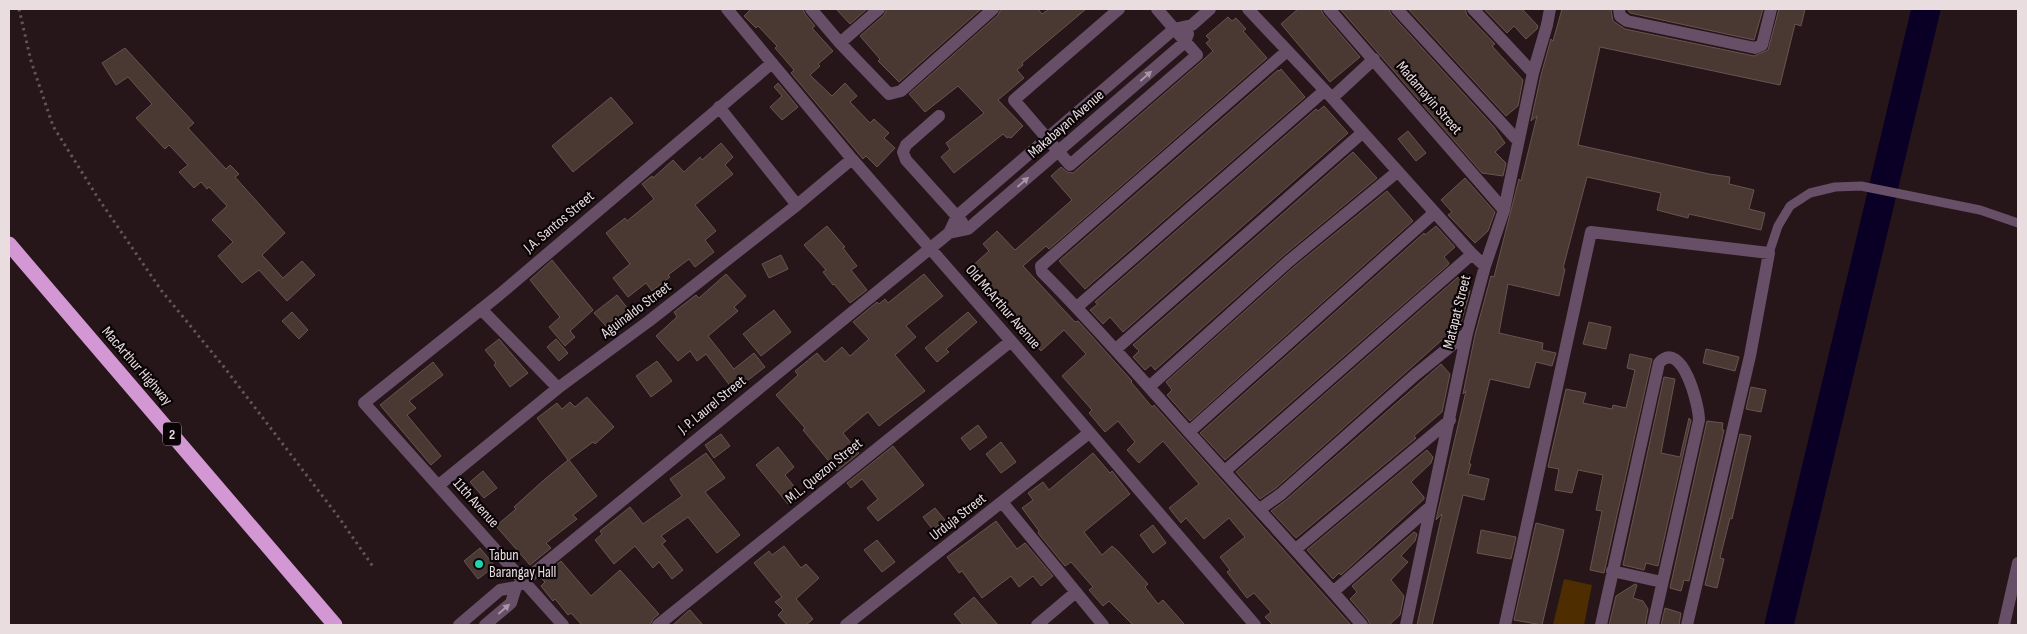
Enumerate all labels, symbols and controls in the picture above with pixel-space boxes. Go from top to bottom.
street label: Madamayin Street [1392,57,1466,139]
one-way arrow [1140,71,1152,82]
street label: Makabayan Avenue [1024,86,1108,162]
one-way arrow [1016,176,1028,188]
street label: J.A. Santos Street [519,187,599,258]
street label: Old McArthur Avenue [961,261,1045,353]
street label: Matapat Street [1439,273,1475,351]
street label: Aguinaldo Street [596,277,675,343]
street label: MacArthur Highway [98,323,177,409]
street label: J. P. Laurel Street [673,372,750,439]
road number: 2 [163,422,181,446]
street label: M.L. Quezon Street [781,434,867,508]
street label: 11th Avenue [449,474,503,532]
street label: Urduja Street [926,489,990,545]
place label: Tabun Barangay Hall [489,546,556,582]
marker: Tabun Barangay Hall [473,558,485,570]
one-way arrow [498,603,511,614]

